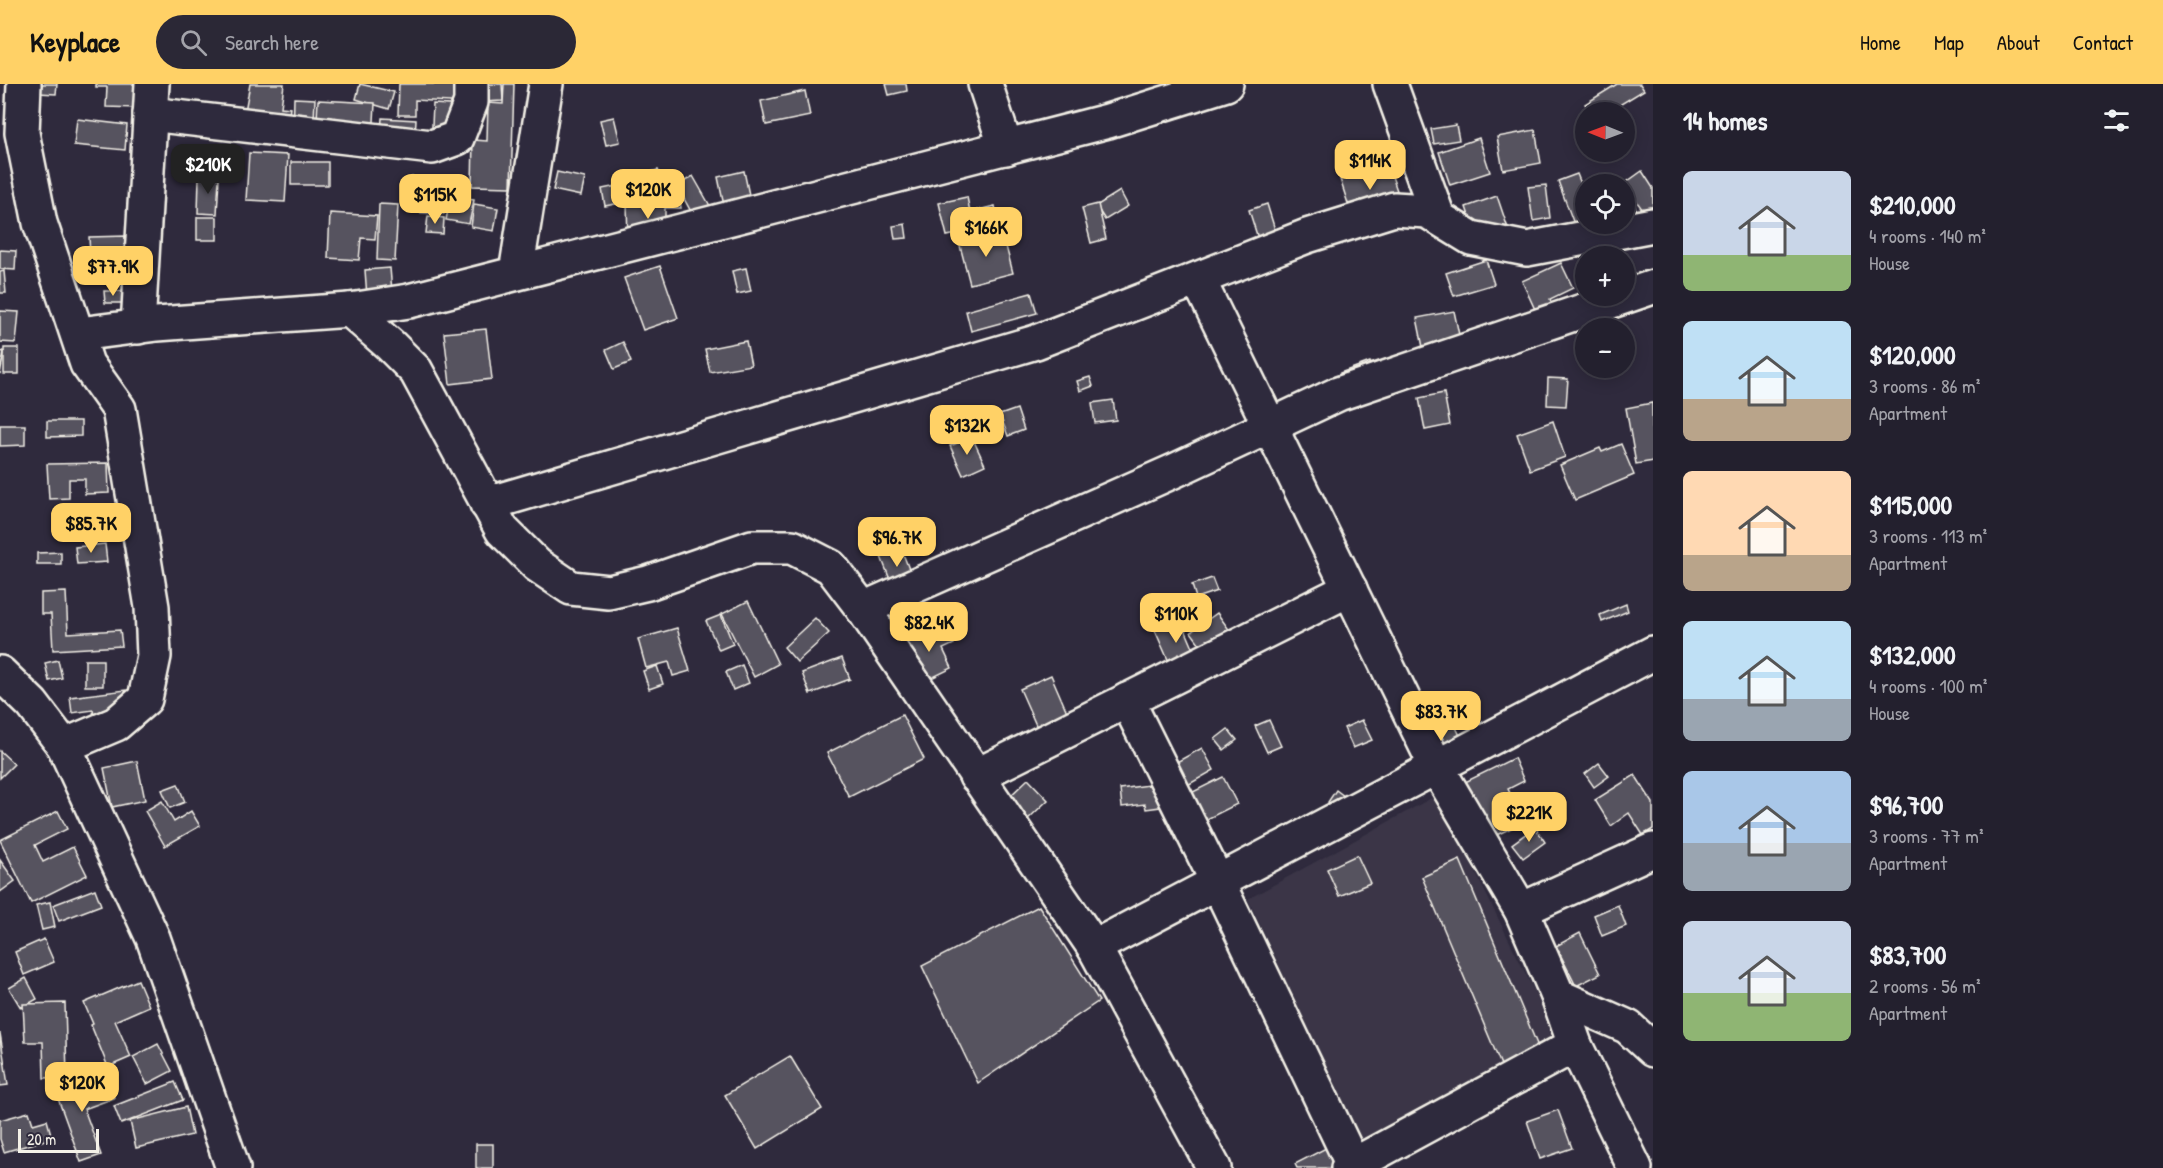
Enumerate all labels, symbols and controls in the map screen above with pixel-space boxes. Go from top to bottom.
search box [156,15,576,69]
text: Keyplace [30,23,120,61]
icon: search [177,26,210,59]
text: Search here [225,27,319,57]
text: Home [1860,28,1901,57]
text: Map [1934,28,1964,57]
text: About [1997,28,2040,57]
text: Contact [2073,28,2133,57]
north arrow [1575,102,1635,162]
map controls [1575,102,1635,378]
text: 14 homes [1683,103,1768,138]
icon: filters [2100,104,2133,137]
pin: $114K [1328,140,1412,191]
pin: $210K [166,144,250,195]
text: $114K [1349,146,1391,173]
text: $210K [185,150,231,177]
pin: $120K [606,169,690,220]
pin: $115K [393,174,477,225]
button: locate [1575,174,1635,234]
text: $120K [625,175,671,202]
text: $115K [413,180,457,207]
text: $210,000 [1869,187,1956,222]
icon: home [1731,195,1803,267]
pin: $166K [944,207,1028,258]
text: $166K [964,213,1008,240]
text: 4 rooms · 140 m² [1869,222,1986,249]
pin: $77.9K [64,246,162,297]
button: + [1575,246,1635,306]
text: House [1869,249,1910,276]
text: $77.9K [87,252,139,279]
button: − [1575,318,1635,378]
text: $120,000 [1869,337,1956,372]
icon: home [1731,345,1803,417]
text: 3 rooms · 86 m² [1869,372,1980,399]
text: Apartment [1869,399,1947,426]
pin: $132K [925,405,1009,456]
text: $132K [944,411,990,438]
text: $115,000 [1869,487,1952,522]
icon: home [1731,495,1803,567]
pin: $85.7K [42,503,140,554]
text: $85.7K [65,509,117,536]
pin: $96.7K [848,517,946,568]
text: 3 rooms · 113 m² [1869,522,1987,549]
text: $96.7K [872,523,922,550]
text: Apartment [1869,549,1947,576]
pin: $110K [1134,593,1218,644]
text: $110K [1154,599,1198,626]
pin: $82.4K [880,602,978,653]
text: $82.4K [904,608,954,635]
text: $132,000 [1869,637,1956,672]
icon: home [1731,645,1803,717]
text: 4 rooms · 100 m² [1869,672,1987,699]
pin: $83.7K [1392,691,1490,742]
text: $83.7K [1415,697,1467,724]
text: House [1869,699,1910,726]
text: $96,700 [1869,787,1944,822]
pin: $221K [1487,792,1571,843]
icon: home [1731,795,1803,867]
text: $221K [1506,798,1552,825]
text: 3 rooms · 77 m² [1869,822,1983,849]
text: Apartment [1869,849,1947,876]
text: $83,700 [1869,937,1947,972]
icon: home [1731,945,1803,1017]
text: 2 rooms · 56 m² [1869,972,1981,999]
text: Apartment [1869,999,1947,1026]
pin: $120K [40,1062,124,1113]
text: $120K [59,1068,105,1095]
scale bar [18,1126,99,1154]
text: 20 m [27,1128,56,1150]

